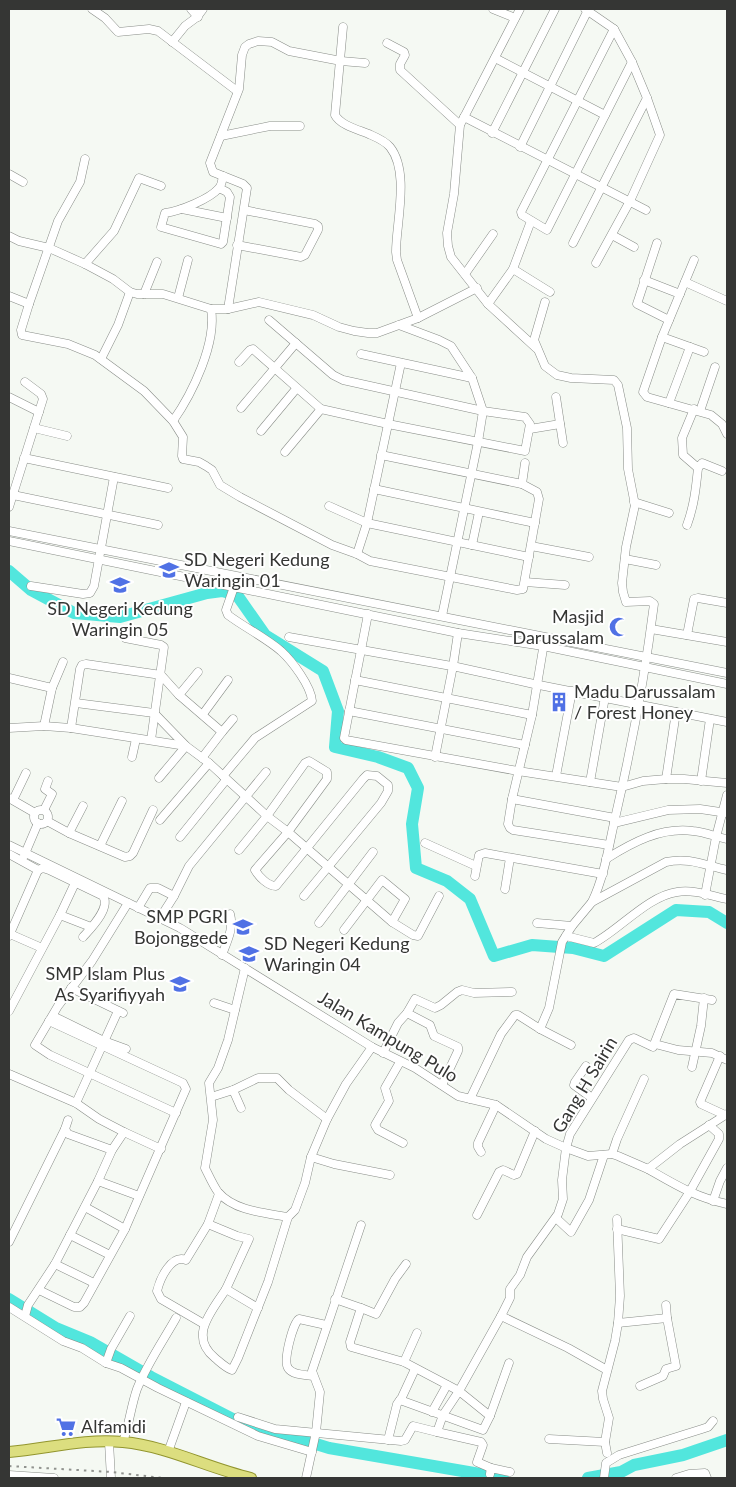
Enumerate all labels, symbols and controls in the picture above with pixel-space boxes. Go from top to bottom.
place label: SD Negeri Kedung Waringin 01 [184,548,330,591]
school or university icon: SD Negeri Kedung Waringin 01 [158,559,180,581]
school or university icon: SD Negeri Kedung Waringin 05 [109,574,131,596]
place label: SD Negeri Kedung Waringin 05 [47,597,193,640]
place label: Masjid Darussalam [512,605,604,648]
mosque icon: Masjid Darussalam [608,616,630,638]
place label: Madu Darussalam / Forest Honey [574,680,716,723]
building icon: Madu Darussalam / Forest Honey [548,691,570,713]
place label: SMP PGRI Bojonggede [134,905,228,948]
school or university icon: SMP PGRI Bojonggede [232,916,254,938]
place label: SD Negeri Kedung Waringin 04 [264,932,410,975]
school or university icon: SD Negeri Kedung Waringin 04 [238,943,260,965]
place label: SMP Islam Plus As Syarifiyyah [46,962,165,1005]
school or university icon: SMP Islam Plus As Syarifiyyah [169,973,191,995]
street label: Jalan Kampung Pulo [315,986,462,1087]
street label: Gang H Sairin [547,1032,621,1137]
place label: Alfamidi [81,1415,146,1437]
supermarket icon: Alfamidi [55,1416,77,1438]

